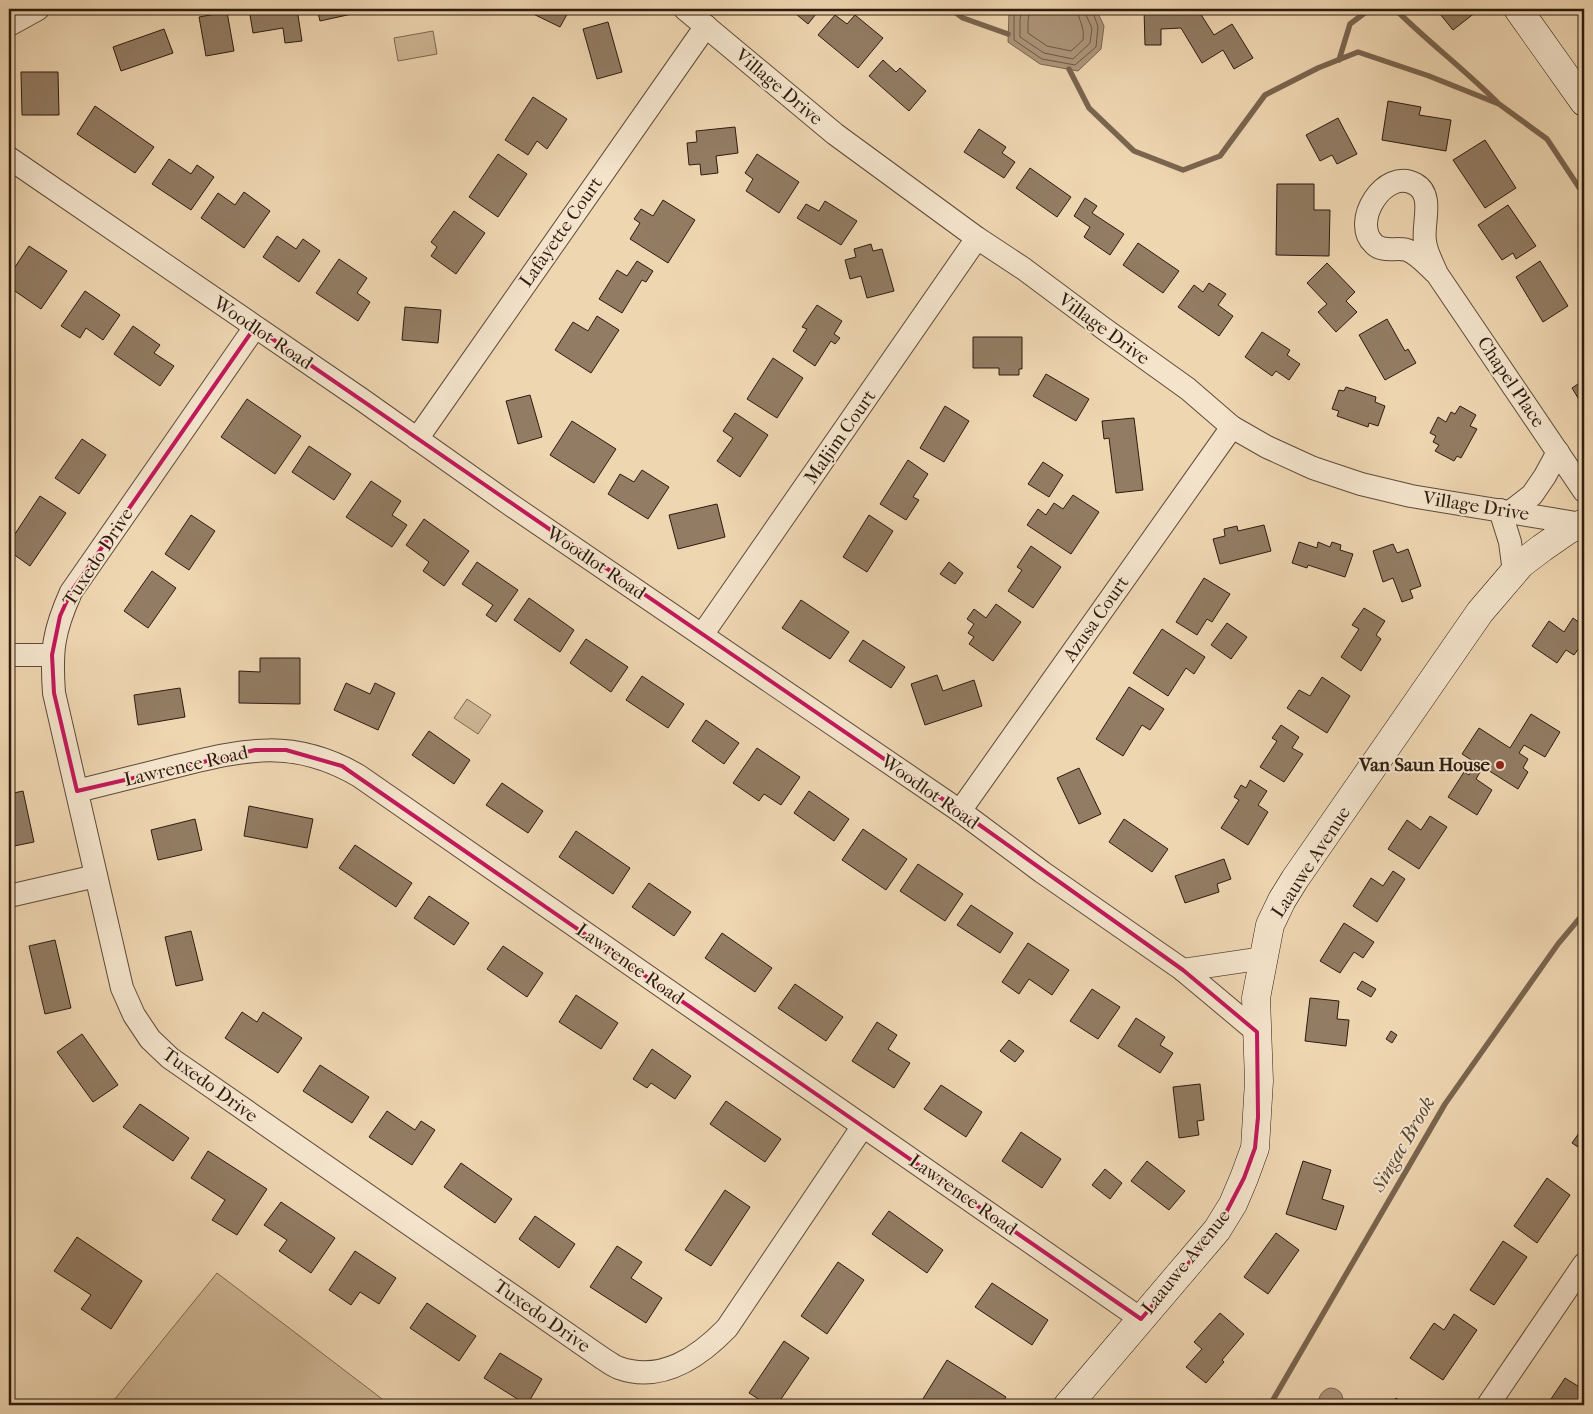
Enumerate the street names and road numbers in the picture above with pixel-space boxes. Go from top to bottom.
street label: Village Drive [730,43,827,130]
street label: Lafayette Court [515,173,607,291]
street label: Village Drive [1053,288,1154,369]
street label: Woodlot Road [208,291,317,375]
street label: Chapel Place [1473,333,1549,431]
street label: Maljim Court [800,386,881,488]
street label: Village Drive [1420,487,1531,525]
street label: Tuxedo Drive [58,504,138,610]
street label: Woodlot Road [541,521,650,605]
street label: Azusa Court [1058,572,1134,667]
street label: Lawrence Road [122,741,251,791]
street label: Woodlot Road [876,749,984,834]
street label: Laauwe Avenue [1267,802,1355,922]
street label: Lawrence Road [572,919,689,1010]
street label: Tuxedo Drive [158,1043,262,1127]
street label: Lawrence Road [905,1150,1022,1241]
street label: Laauwe Avenue [1137,1205,1235,1319]
street label: Tuxedo Drive [490,1275,594,1357]

